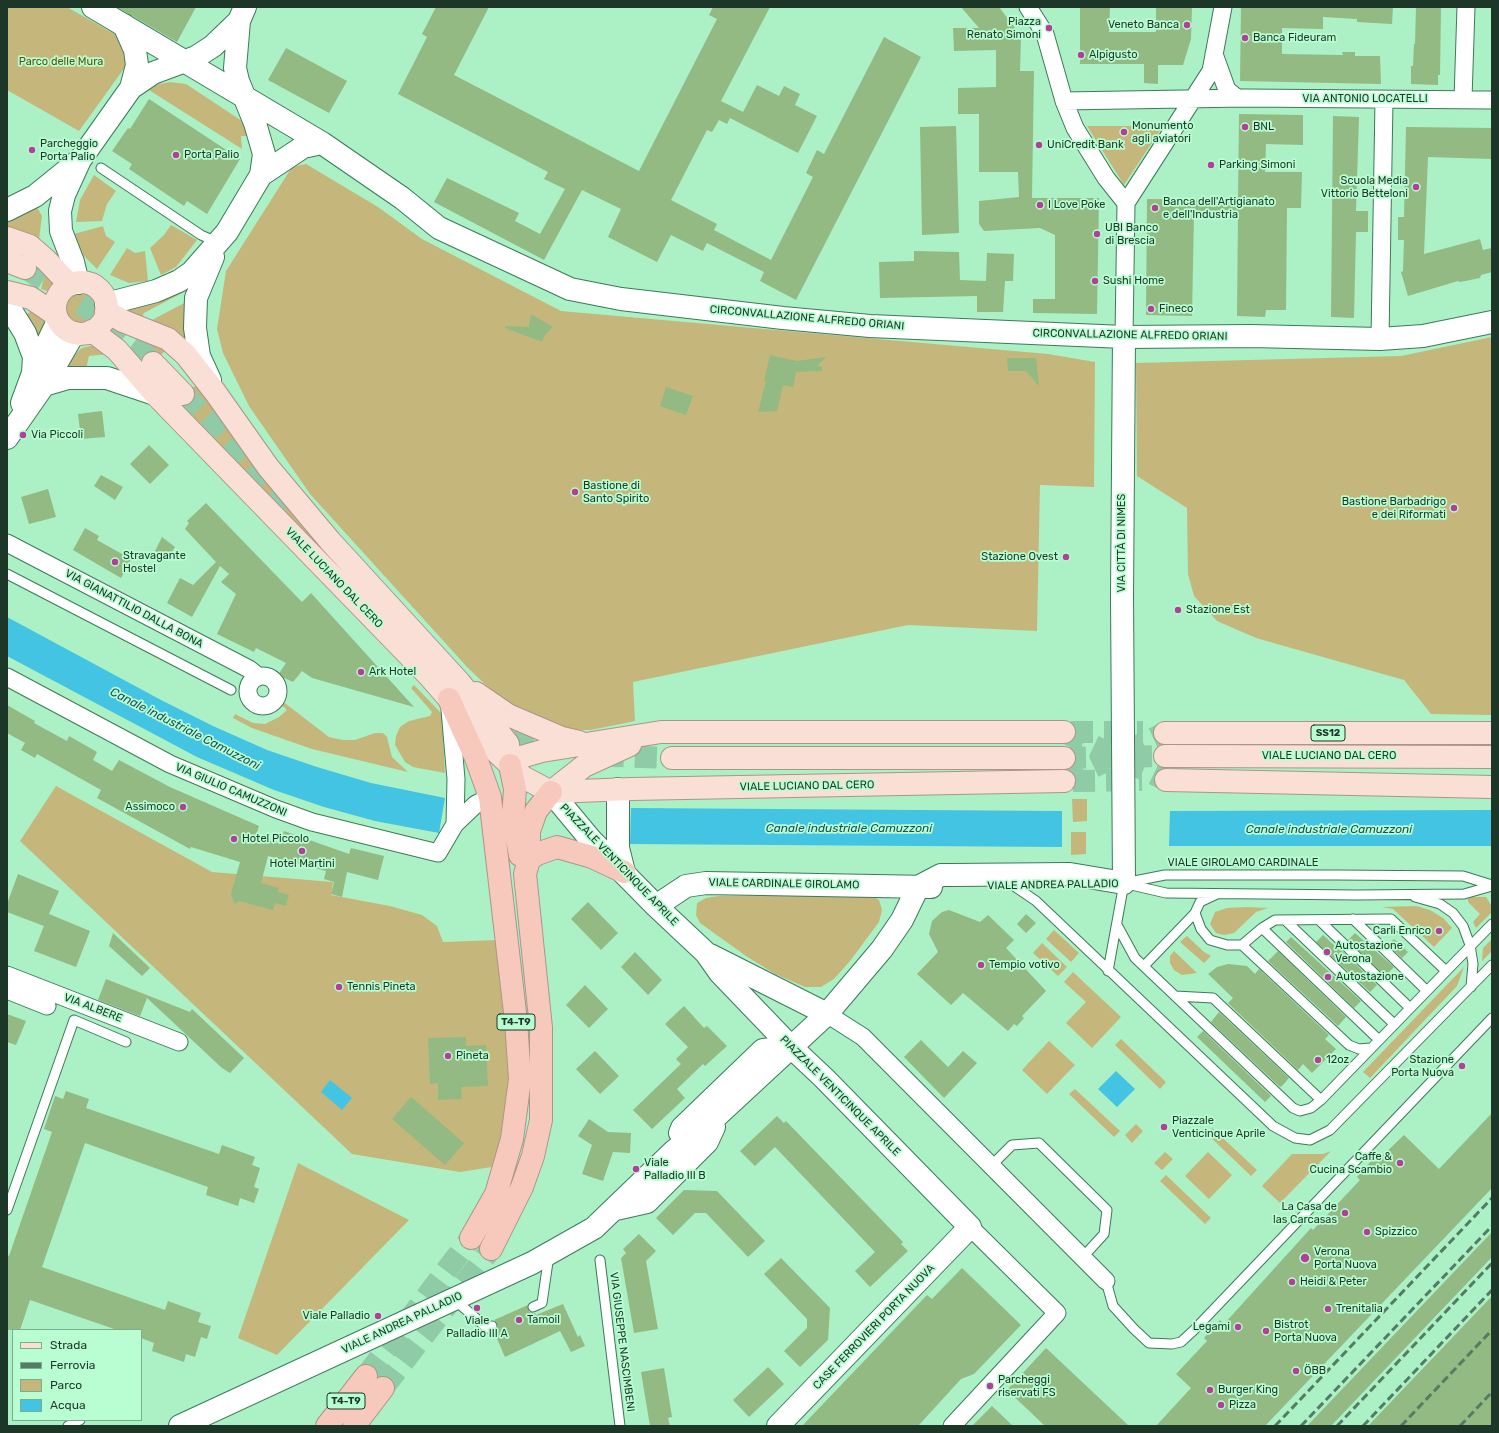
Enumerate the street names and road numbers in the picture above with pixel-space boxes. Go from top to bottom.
street label: VIA ANTONIO LOCATELLI [1302,92,1428,106]
street label: CIRCONVALLAZIONE ALFREDO ORIANI [709,303,905,333]
street label: CIRCONVALLAZIONE ALFREDO ORIANI [1032,327,1228,343]
street label: VIA CITTÀ DI NIMES [1115,494,1129,592]
street label: VIALE LUCIANO DAL CERO [282,525,386,631]
street label: VIA GIANATTILIO DALLA BONA [63,567,205,651]
road number: SS12 [1311,725,1345,741]
street label: VIALE LUCIANO DAL CERO [1262,749,1396,763]
street label: VIA GIULIO CAMUZZONI [173,760,289,820]
street label: VIALE LUCIANO DAL CERO [740,778,874,794]
street label: PIAZZALE VENTICINQUE APRILE [557,801,681,929]
street label: VIALE GIROLAMO CARDINALE [1168,856,1318,870]
street label: VIALE CARDINALE GIROLAMO [708,876,860,892]
street label: VIALE ANDREA PALLADIO [987,877,1119,893]
street label: VIA ALBERE [62,991,124,1025]
road number: T4-T9 [497,1014,535,1030]
street label: PIAZZALE VENTICINQUE APRILE [777,1033,903,1159]
street label: CASE FERROVIERI PORTA NUOVA [811,1262,937,1392]
street label: VIA GIUSEPPE NASCIMBENI [607,1271,637,1413]
street label: VIALE ANDREA PALLADIO [340,1289,464,1357]
road number: T4-T9 [327,1393,365,1409]

